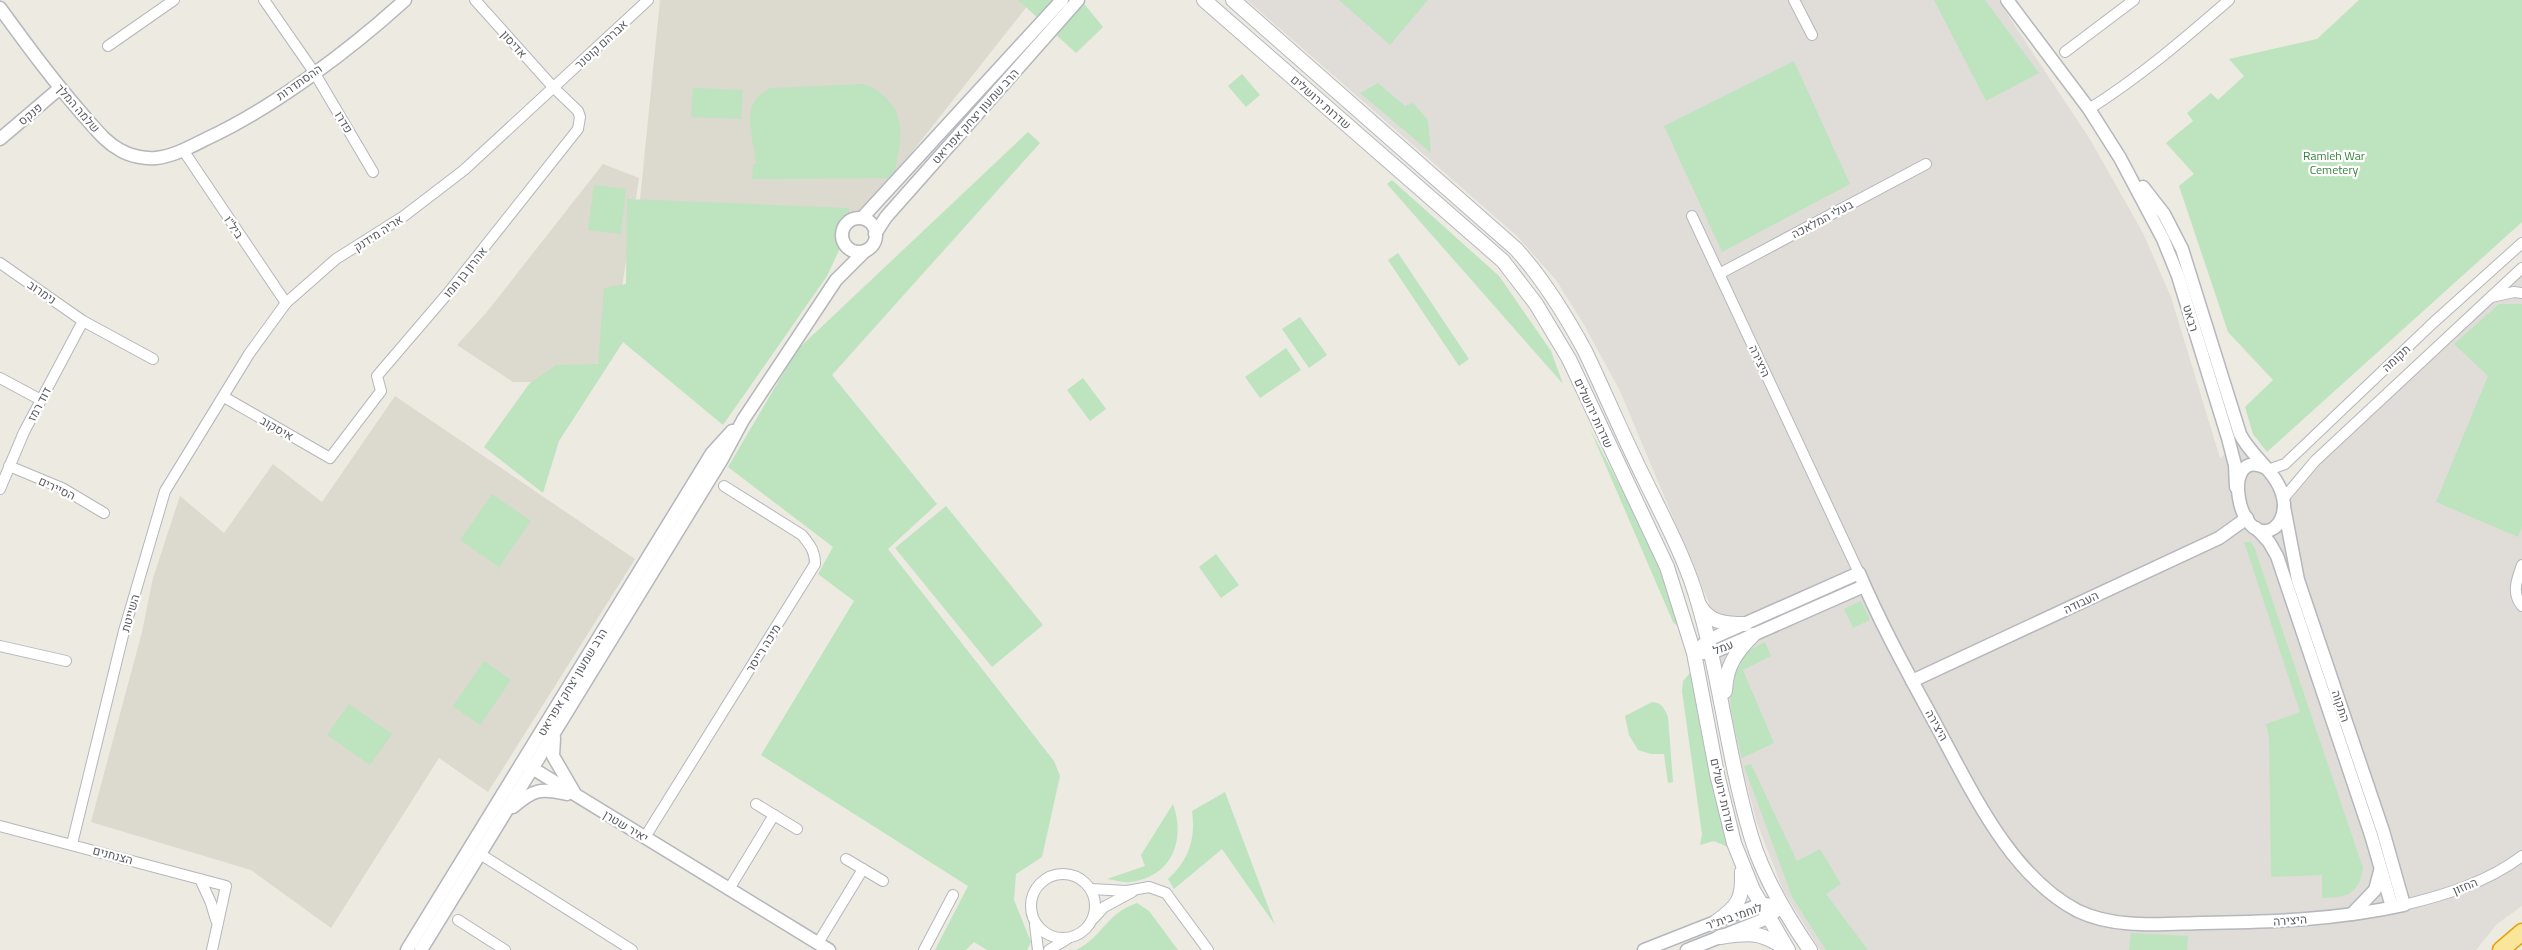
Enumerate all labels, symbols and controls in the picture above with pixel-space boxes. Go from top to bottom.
street label: אברהם קוטנר [570,15,632,73]
street label: אדיסון [496,26,532,63]
street label: ההסתדרות [272,59,326,105]
street label: הרב שמעון יצחק אפריאט [927,64,1023,168]
street label: שדרות ירושלים [1286,70,1356,134]
street label: שלמה המלך [51,79,105,137]
street label: פנקס [14,98,46,130]
street label: פדרו [330,107,358,137]
park label: Ramleh War Cemetery [2303,146,2365,179]
street label: בעלי המלאכה [1788,194,1857,243]
street label: אריה מידנק [349,210,407,256]
street label: ביל"ו [219,212,249,243]
street label: אהרון בן חמו [438,242,492,302]
street label: נימרוב [24,275,60,309]
street label: רבאט [2178,302,2204,334]
street label: תקומה [2377,340,2415,376]
street label: היצירה [1744,342,1776,380]
street label: שדרות ירושלים [1569,375,1619,451]
street label: דוד רמז [22,383,56,425]
street label: איסקוב [257,411,298,445]
street label: הסיירים [35,471,79,505]
street label: העבודה [2060,586,2102,618]
street label: השייטת [116,592,144,634]
street label: מיכה רייסר [741,620,785,676]
street label: הרב שמעון יצחק אפריאט [532,624,612,740]
street label: עמל [1710,634,1736,660]
street label: התקוה [2327,687,2355,725]
street label: היצירה [1920,706,1954,744]
street label: שדרות ירושלים [1705,756,1741,834]
street label: יאיר שטרן [600,805,652,847]
street label: הצנחנים [91,841,135,869]
street label: החזון [2450,872,2480,900]
street label: לוחמי בית"ר [1703,897,1765,935]
street label: היצירה [2272,909,2308,931]

